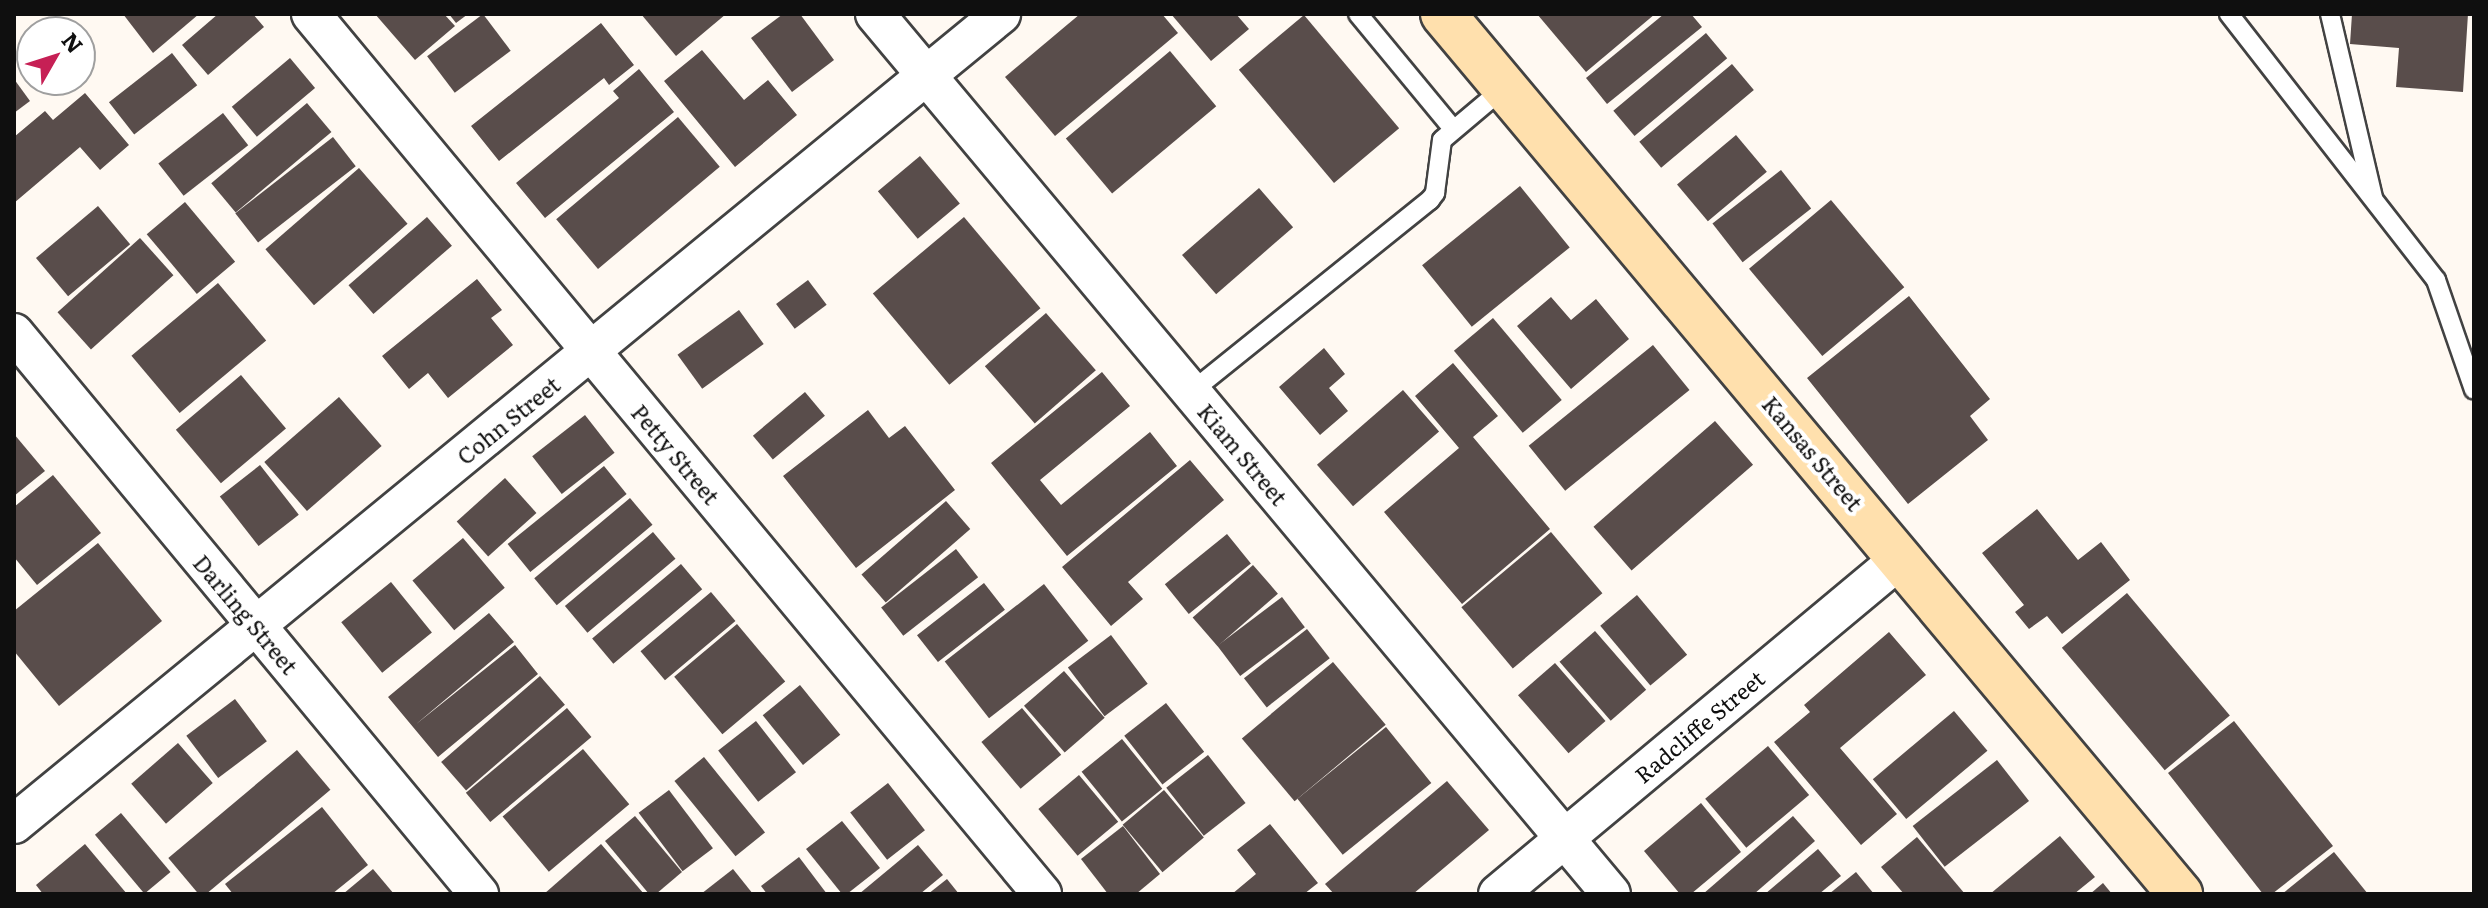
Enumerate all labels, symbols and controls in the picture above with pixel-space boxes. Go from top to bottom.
north arrow [16,16,96,96]
text: N [55,24,92,59]
street label: Cohn Street [451,371,565,469]
street label: Kansas Street [1758,390,1868,516]
street label: Kiam Street [1193,398,1293,510]
street label: Petty Street [627,399,725,509]
street label: Darling Street [189,549,303,679]
street label: Radcliffe Street [1629,664,1769,788]

